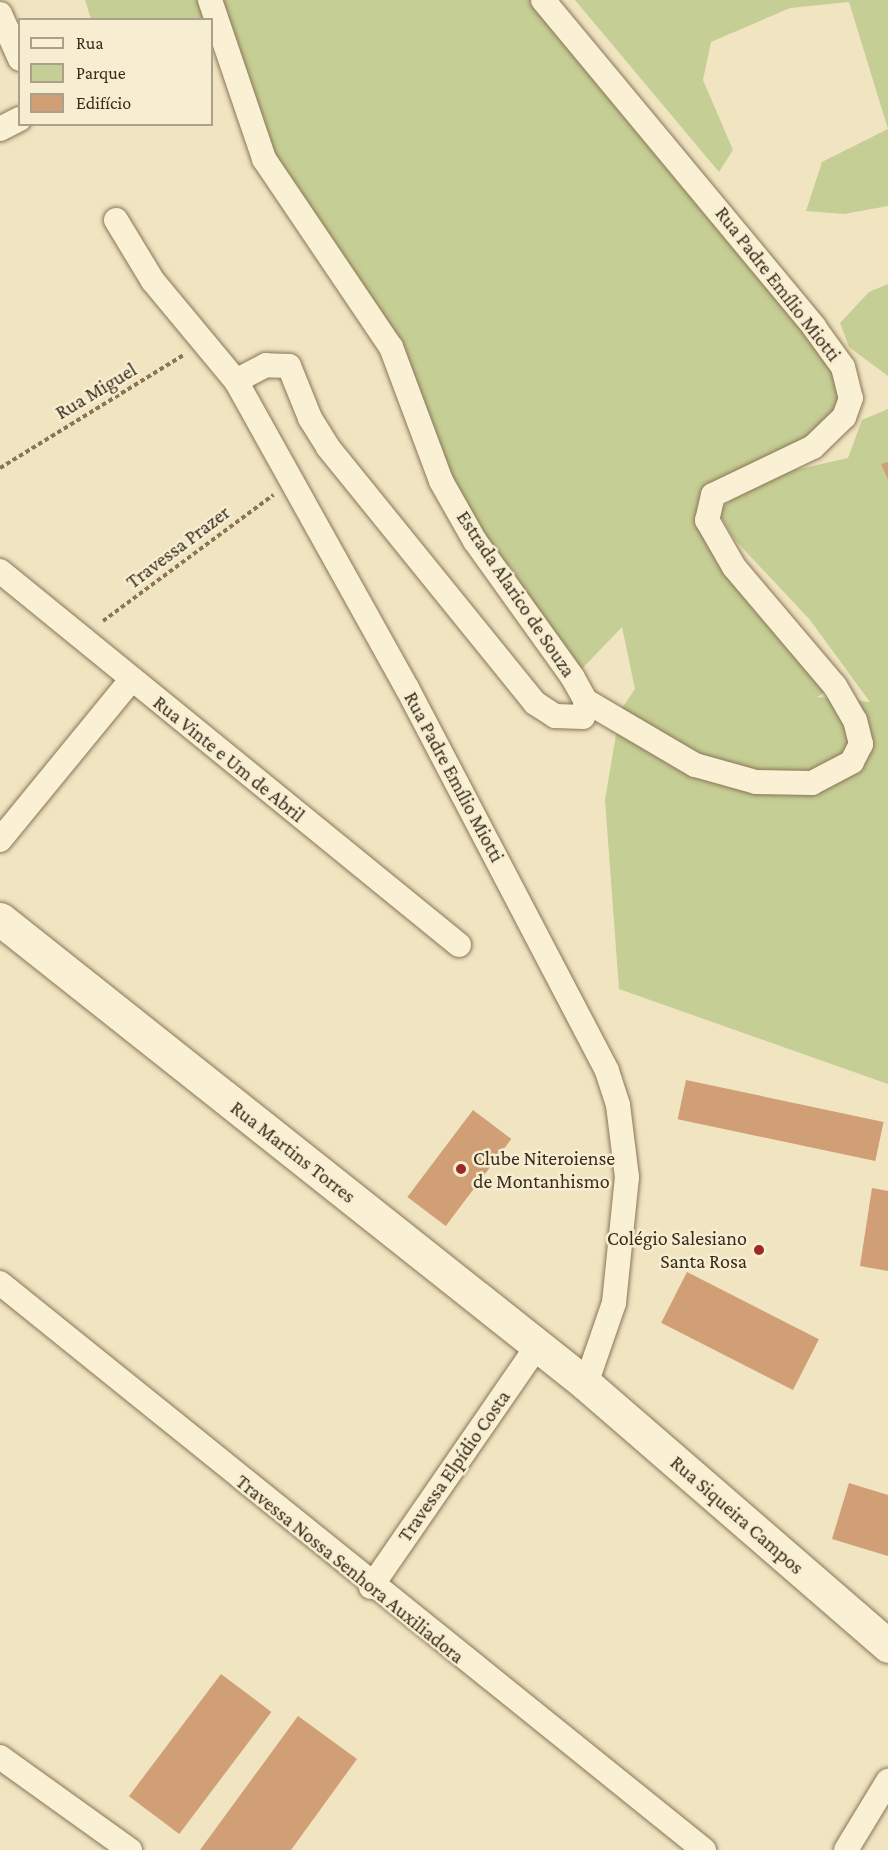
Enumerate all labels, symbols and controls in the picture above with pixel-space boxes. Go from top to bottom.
legend [18,18,213,126]
text: Rua [76,33,104,53]
text: Parque [76,63,126,83]
text: Edifício [76,93,131,113]
street label: Rua Padre Emílio Miotti [710,202,846,366]
street label: Rua Miguel [51,357,141,425]
street label: Travessa Prazer [121,500,235,594]
street label: Estrada Alarico de Souza [451,506,581,682]
street label: Rua Padre Emílio Miotti [399,688,509,866]
street label: Rua Vinte e Um de Abril [148,690,310,828]
street label: Rua Martins Torres [226,1096,360,1208]
place label: Clube Niteroiense de Montanhismo [473,1146,615,1193]
marker: Clube Niteroiense de Montanhismo [454,1162,468,1176]
place label: Colégio Salesiano Santa Rosa [607,1226,747,1273]
marker: Colégio Salesiano Santa Rosa [752,1243,766,1257]
street label: Travessa Elpídio Costa [393,1385,515,1547]
street label: Rua Siqueira Campos [665,1451,809,1579]
street label: Travessa Nossa Senhora Auxiliadora [231,1469,469,1669]

